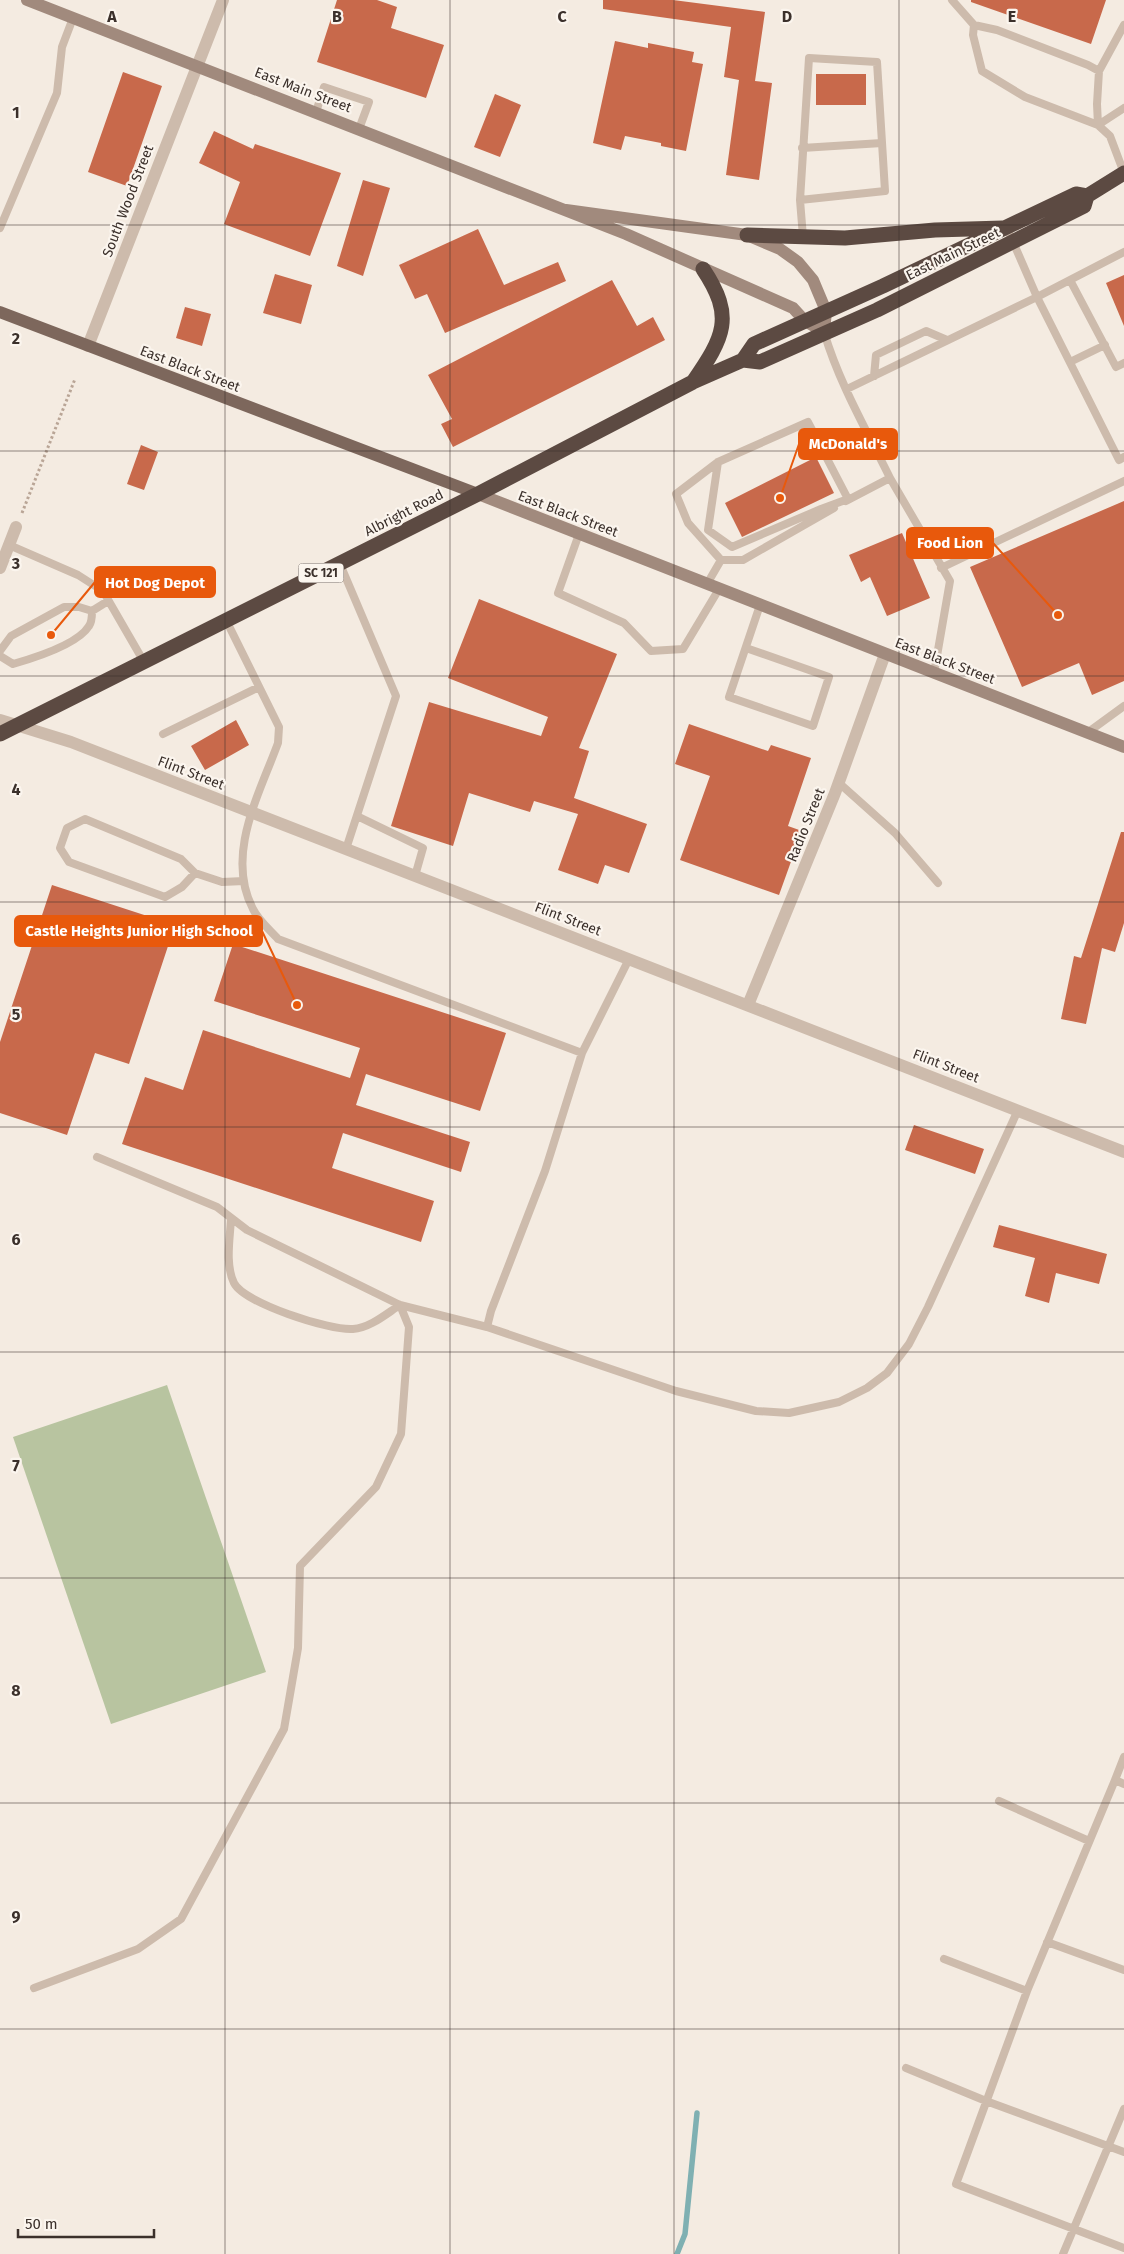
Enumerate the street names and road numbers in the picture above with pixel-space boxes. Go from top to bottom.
street label: East Main Street [252,64,355,117]
street label: South Wood Street [99,142,158,259]
street label: East Main Street [903,223,1004,284]
street label: East Black Street [138,342,243,396]
street label: Albright Road [362,486,446,540]
street label: East Black Street [516,487,621,541]
road number: SC 121 [298,564,344,582]
street label: East Black Street [893,634,998,688]
street label: Flint Street [155,753,227,794]
street label: Radio Street [783,785,829,864]
street label: Flint Street [532,899,604,940]
street label: Flint Street [910,1046,982,1087]

